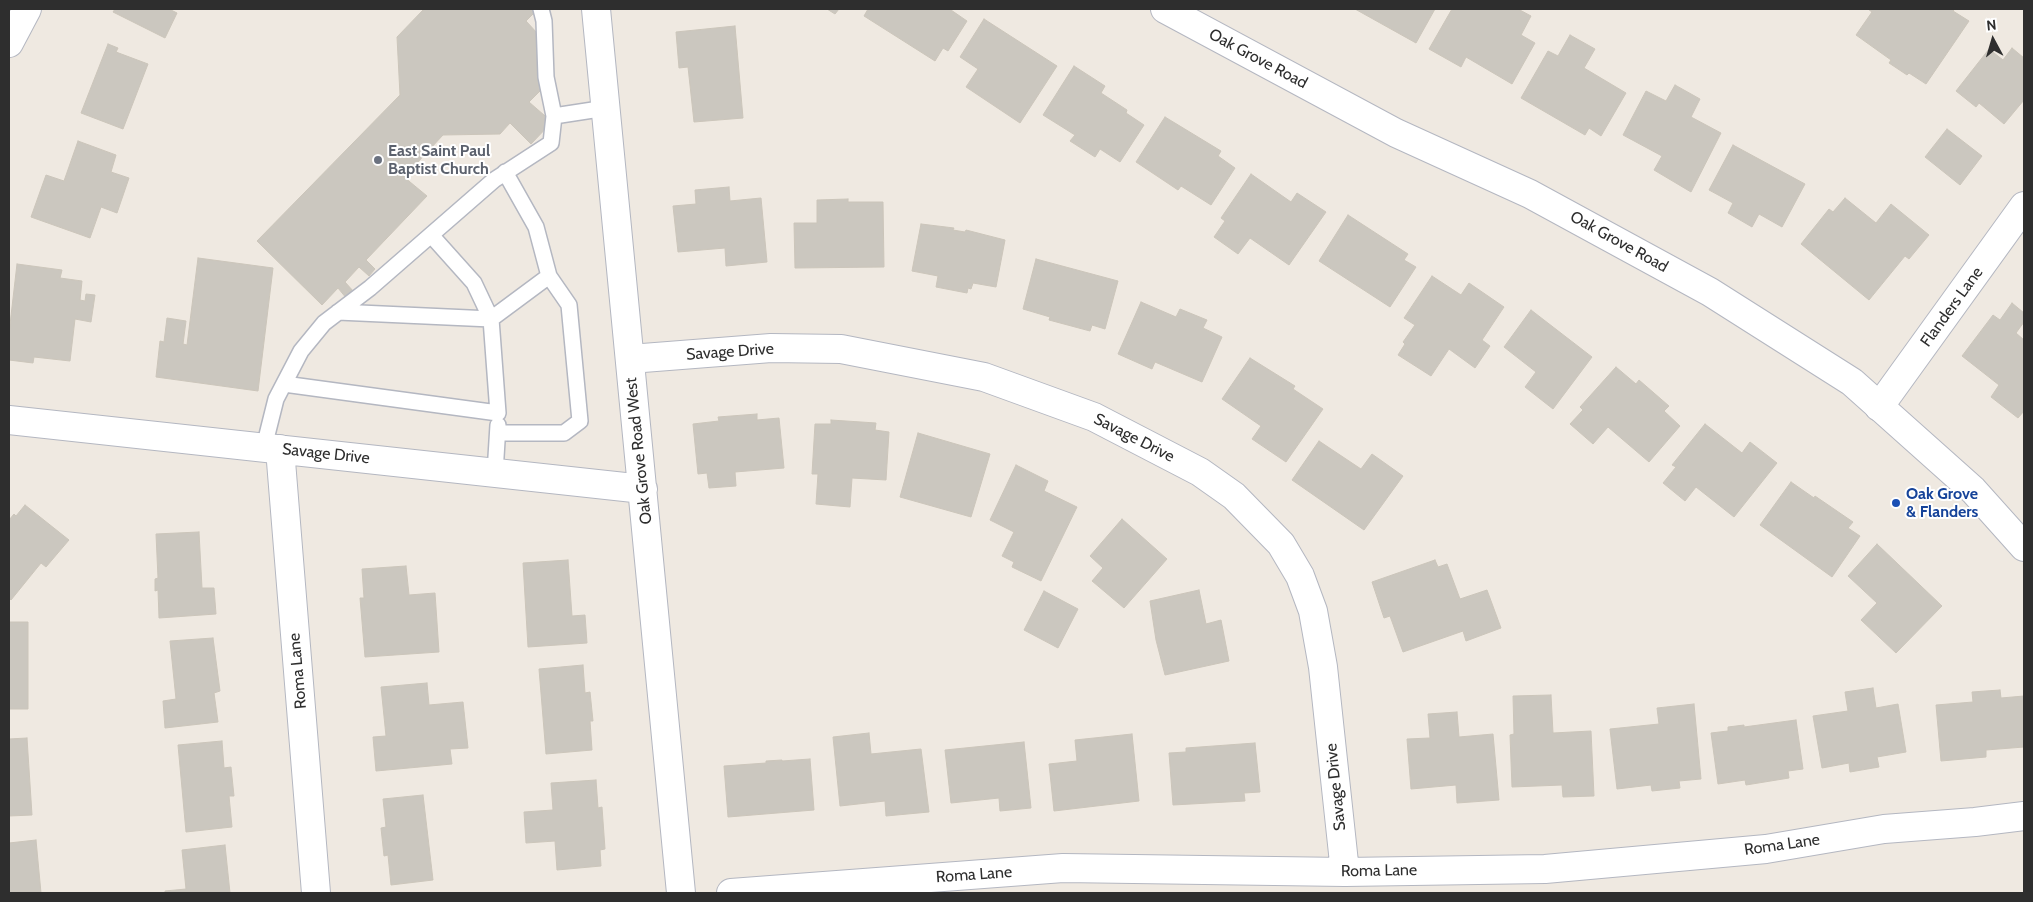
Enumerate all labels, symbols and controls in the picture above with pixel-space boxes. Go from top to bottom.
north arrow [1968,15,2018,65]
text: N [1986,16,1997,35]
street label: Oak Grove Road [1205,25,1311,93]
place label: East Saint Paul Baptist Church [388,141,490,179]
marker: East Saint Paul Baptist Church [372,154,384,166]
street label: Oak Grove Road [1567,207,1671,277]
street label: Flanders Lane [1917,263,1987,351]
street label: Savage Drive [686,339,774,365]
street label: Oak Grove Road West [622,377,656,525]
street label: Savage Drive [1091,410,1177,466]
street label: Savage Drive [281,440,371,468]
place label: Oak Grove & Flanders [1906,484,1978,522]
marker: Oak Grove & Flanders [1890,497,1902,509]
street label: Roma Lane [285,632,311,710]
street label: Savage Drive [1322,742,1350,832]
street label: Roma Lane [1743,830,1821,860]
street label: Roma Lane [1341,861,1417,881]
street label: Roma Lane [935,863,1013,887]

